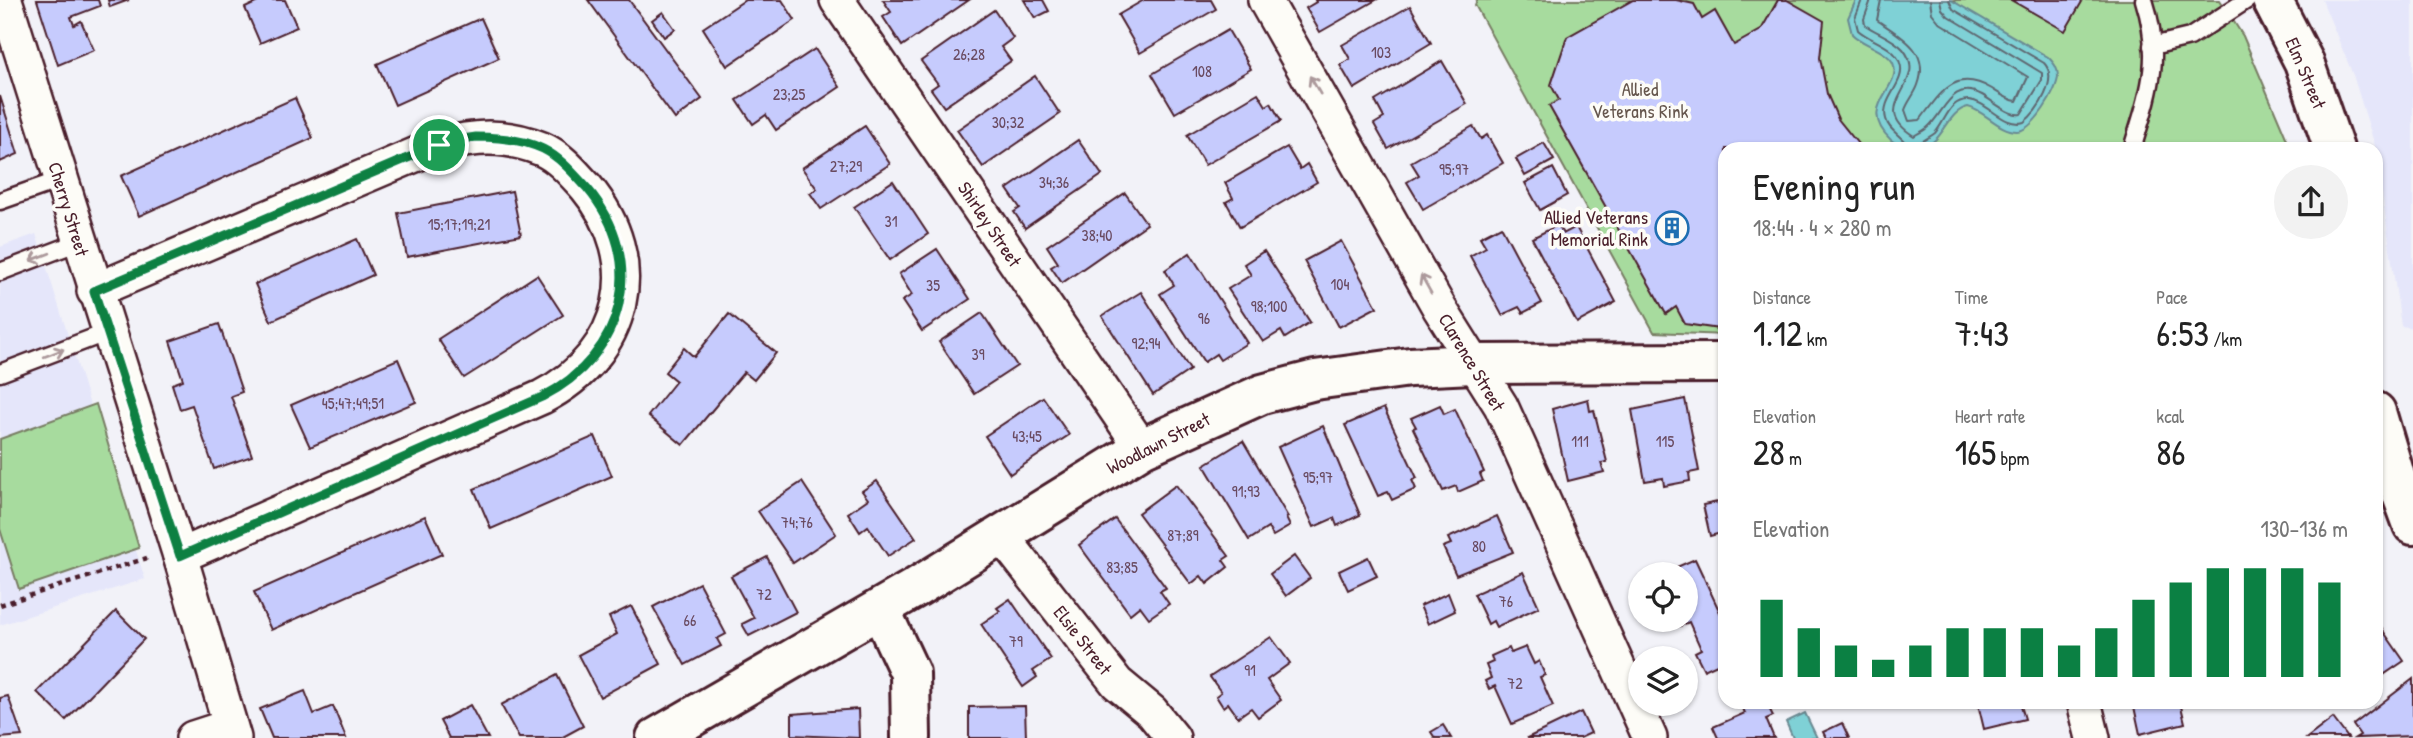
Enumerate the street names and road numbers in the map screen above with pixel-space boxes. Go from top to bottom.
street label: Elm Street [2279,33,2333,113]
street label: Cherry Street [42,159,96,260]
street label: Shirley Street [952,176,1028,272]
street label: Clarence Street [1433,308,1512,416]
street label: Woodlawn Street [1102,406,1215,480]
street label: Elsie Street [1048,600,1119,680]

